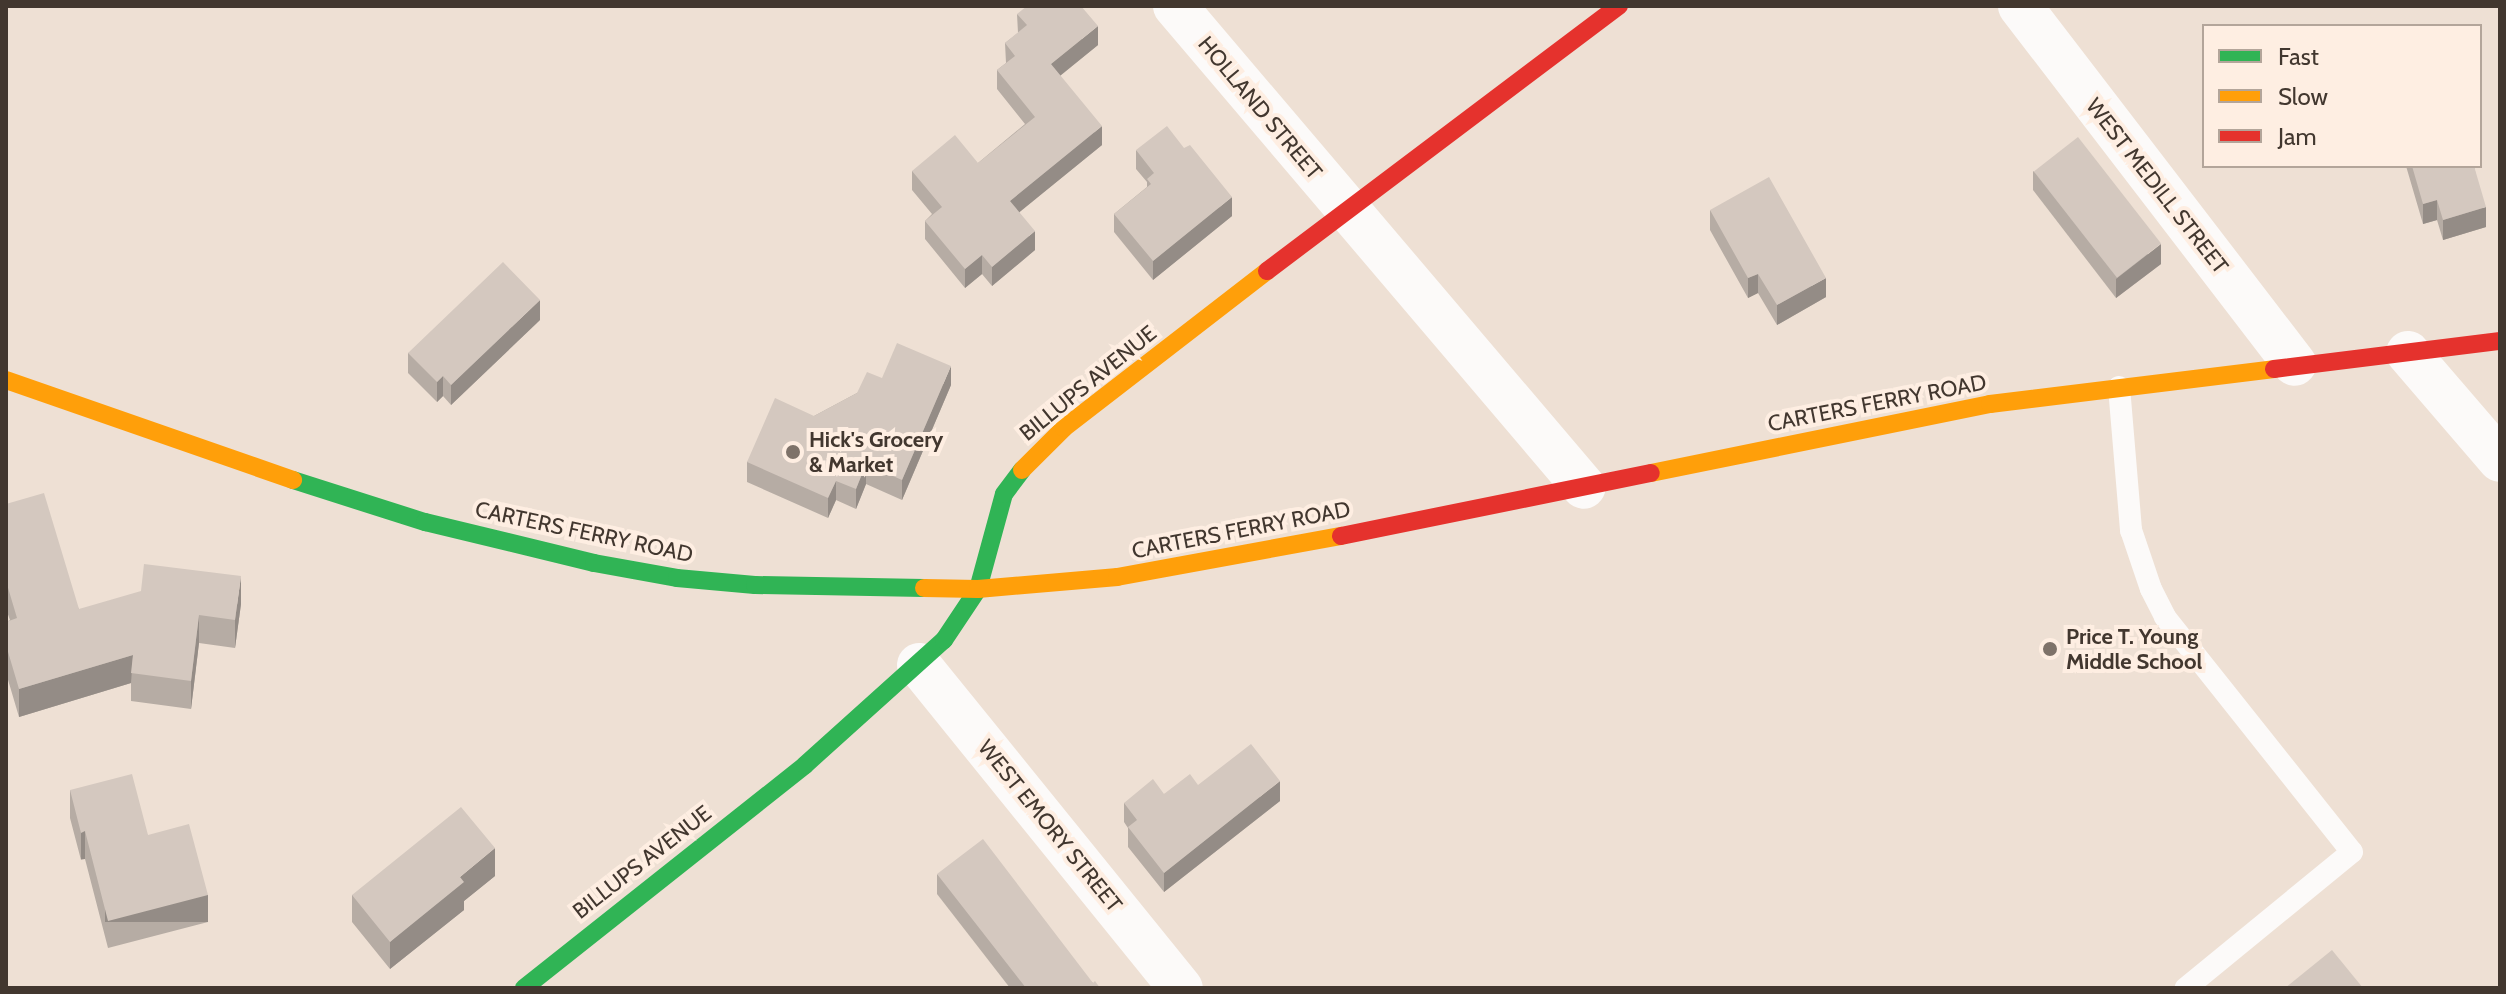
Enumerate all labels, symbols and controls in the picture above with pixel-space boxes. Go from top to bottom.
legend [2202,24,2482,168]
street label: HOLLAND STREET [1193,31,1327,185]
text: Fast [2278,42,2319,71]
text: Slow [2278,82,2328,111]
street label: WEST MEDILL STREET [2080,93,2234,279]
text: Jam [2278,122,2316,151]
street label: BILLUPS AVENUE [1014,320,1162,446]
street label: CARTERS FERRY ROAD [1766,369,1988,437]
place label: Hick's Grocery & Market [809,426,943,478]
marker: Hick's Grocery & Market [784,443,802,461]
street label: CARTERS FERRY ROAD [473,496,695,568]
street label: CARTERS FERRY ROAD [1130,496,1352,564]
place label: Price T. Young Middle School [2066,623,2202,674]
marker: Price T. Young Middle School [2041,640,2059,658]
street label: WEST EMORY STREET [972,735,1128,917]
street label: BILLUPS AVENUE [568,800,716,924]

